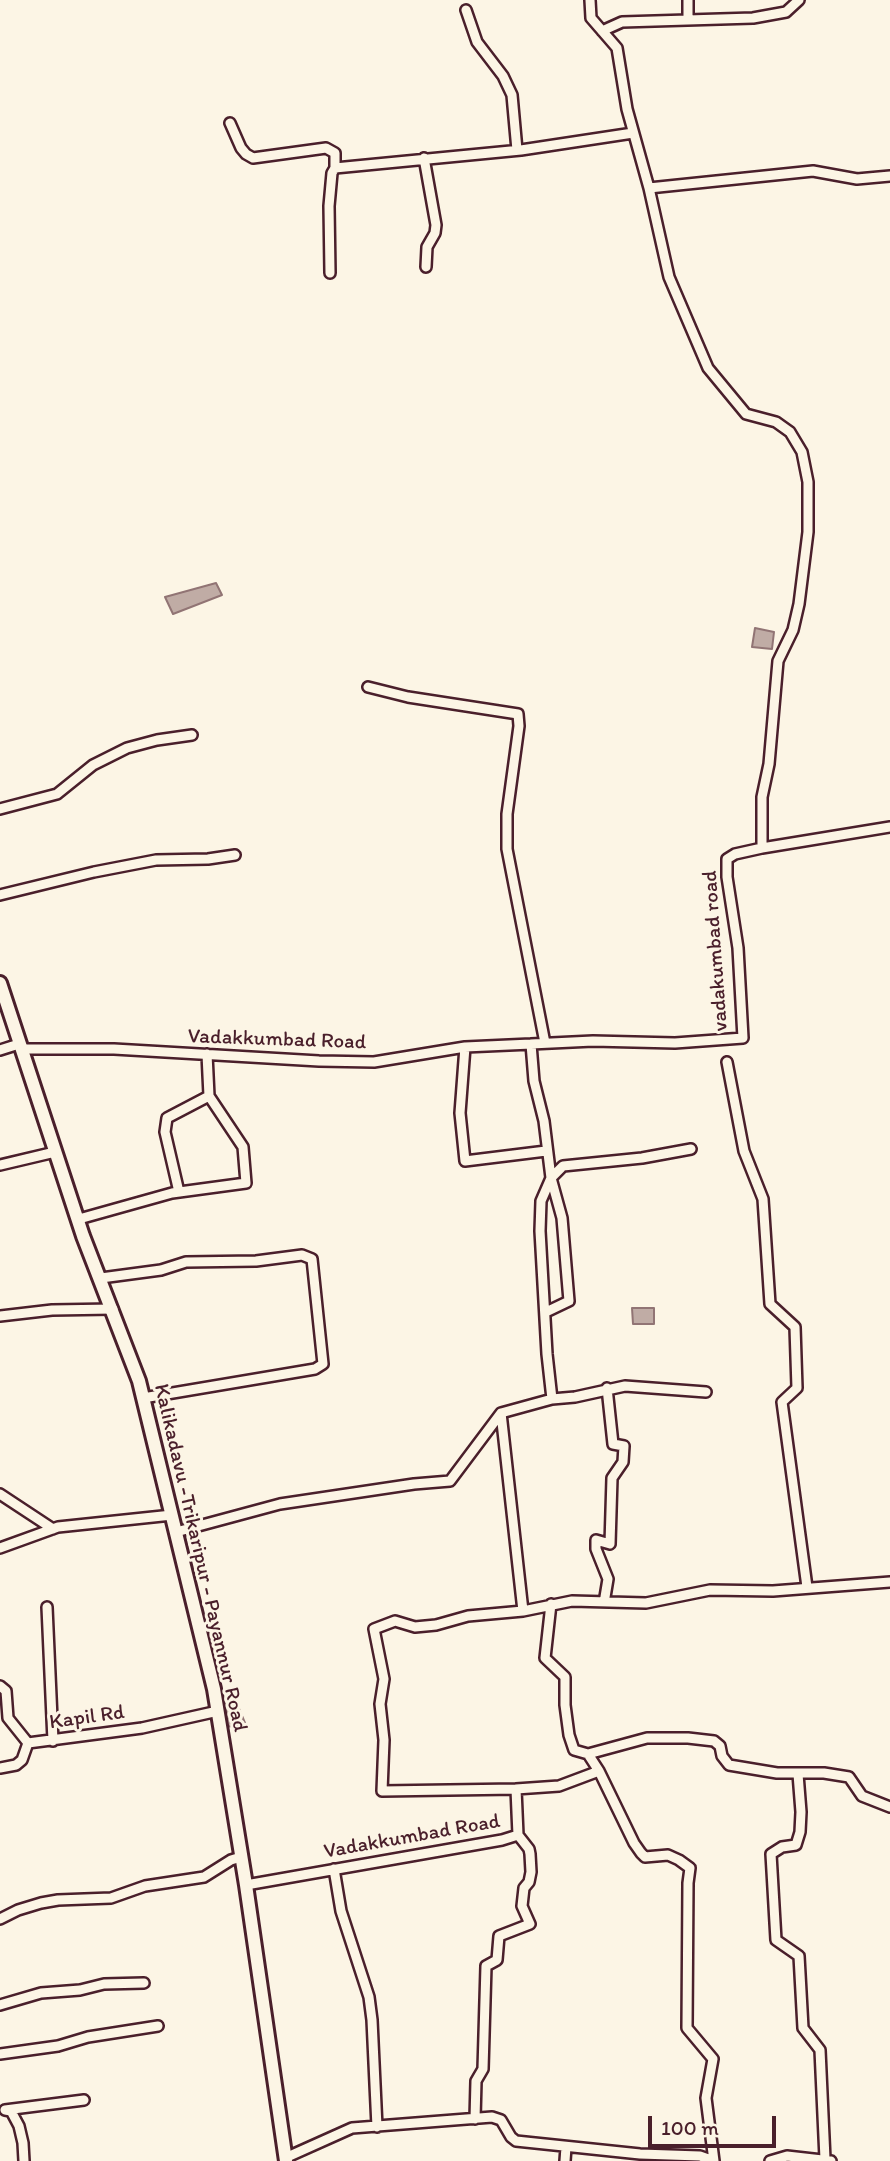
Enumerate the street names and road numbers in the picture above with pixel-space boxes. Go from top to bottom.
street label: vadakumbad road [698,870,734,1032]
street label: Vadakkumbad Road [187,1024,367,1056]
street label: Kalikadavu -Trikaripur - Payannur Road [148,1382,252,1734]
street label: Kapil Rd [48,1700,126,1736]
street label: Vadakkumbad Road [322,1809,502,1865]

